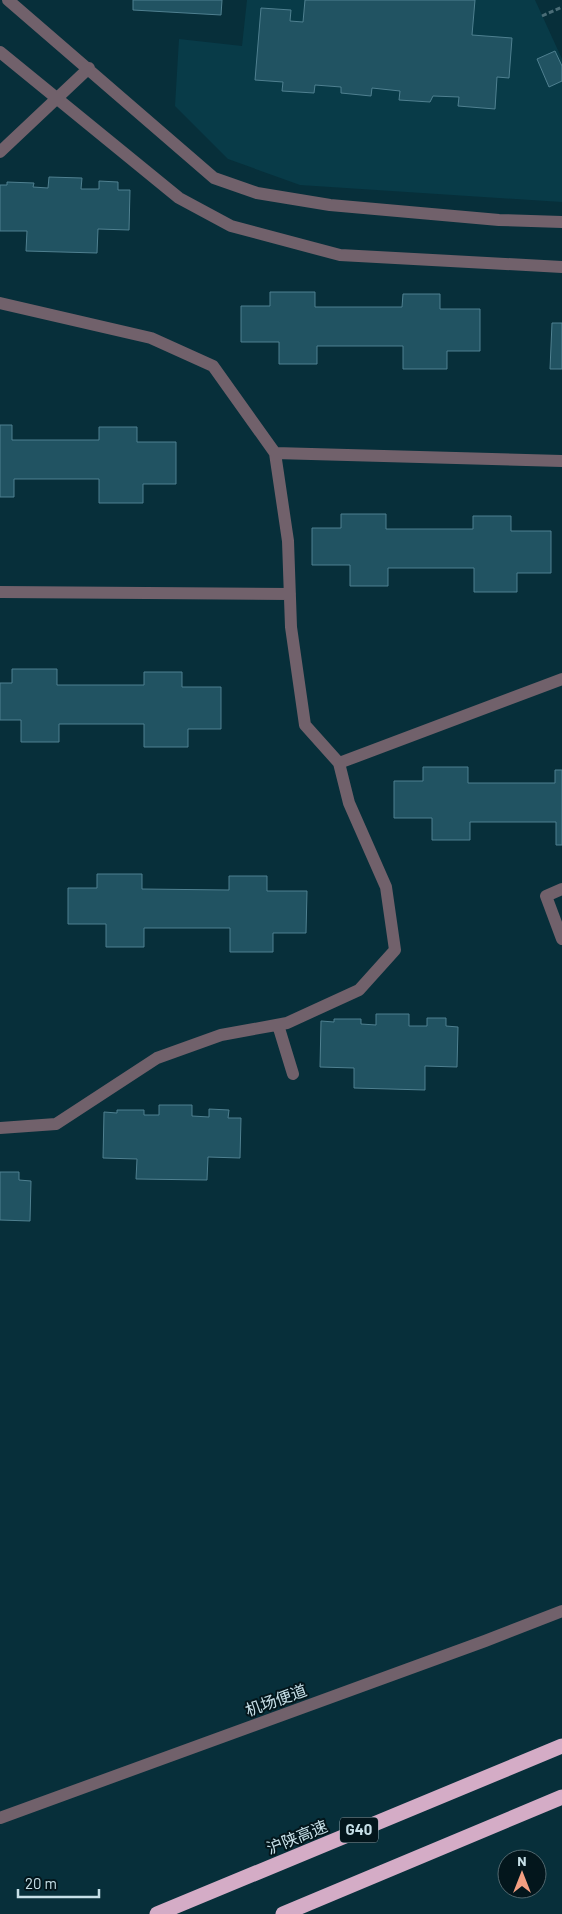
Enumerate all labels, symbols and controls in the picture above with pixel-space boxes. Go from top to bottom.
street label: 机场便道 [243,1680,309,1719]
street label: 沪陕高速 [264,1816,330,1857]
road number: G40 [340,1818,378,1842]
north arrow [497,1849,547,1899]
text: N [517,1852,527,1869]
scale bar [18,1866,99,1898]
text: 20 m [25,1874,57,1892]

